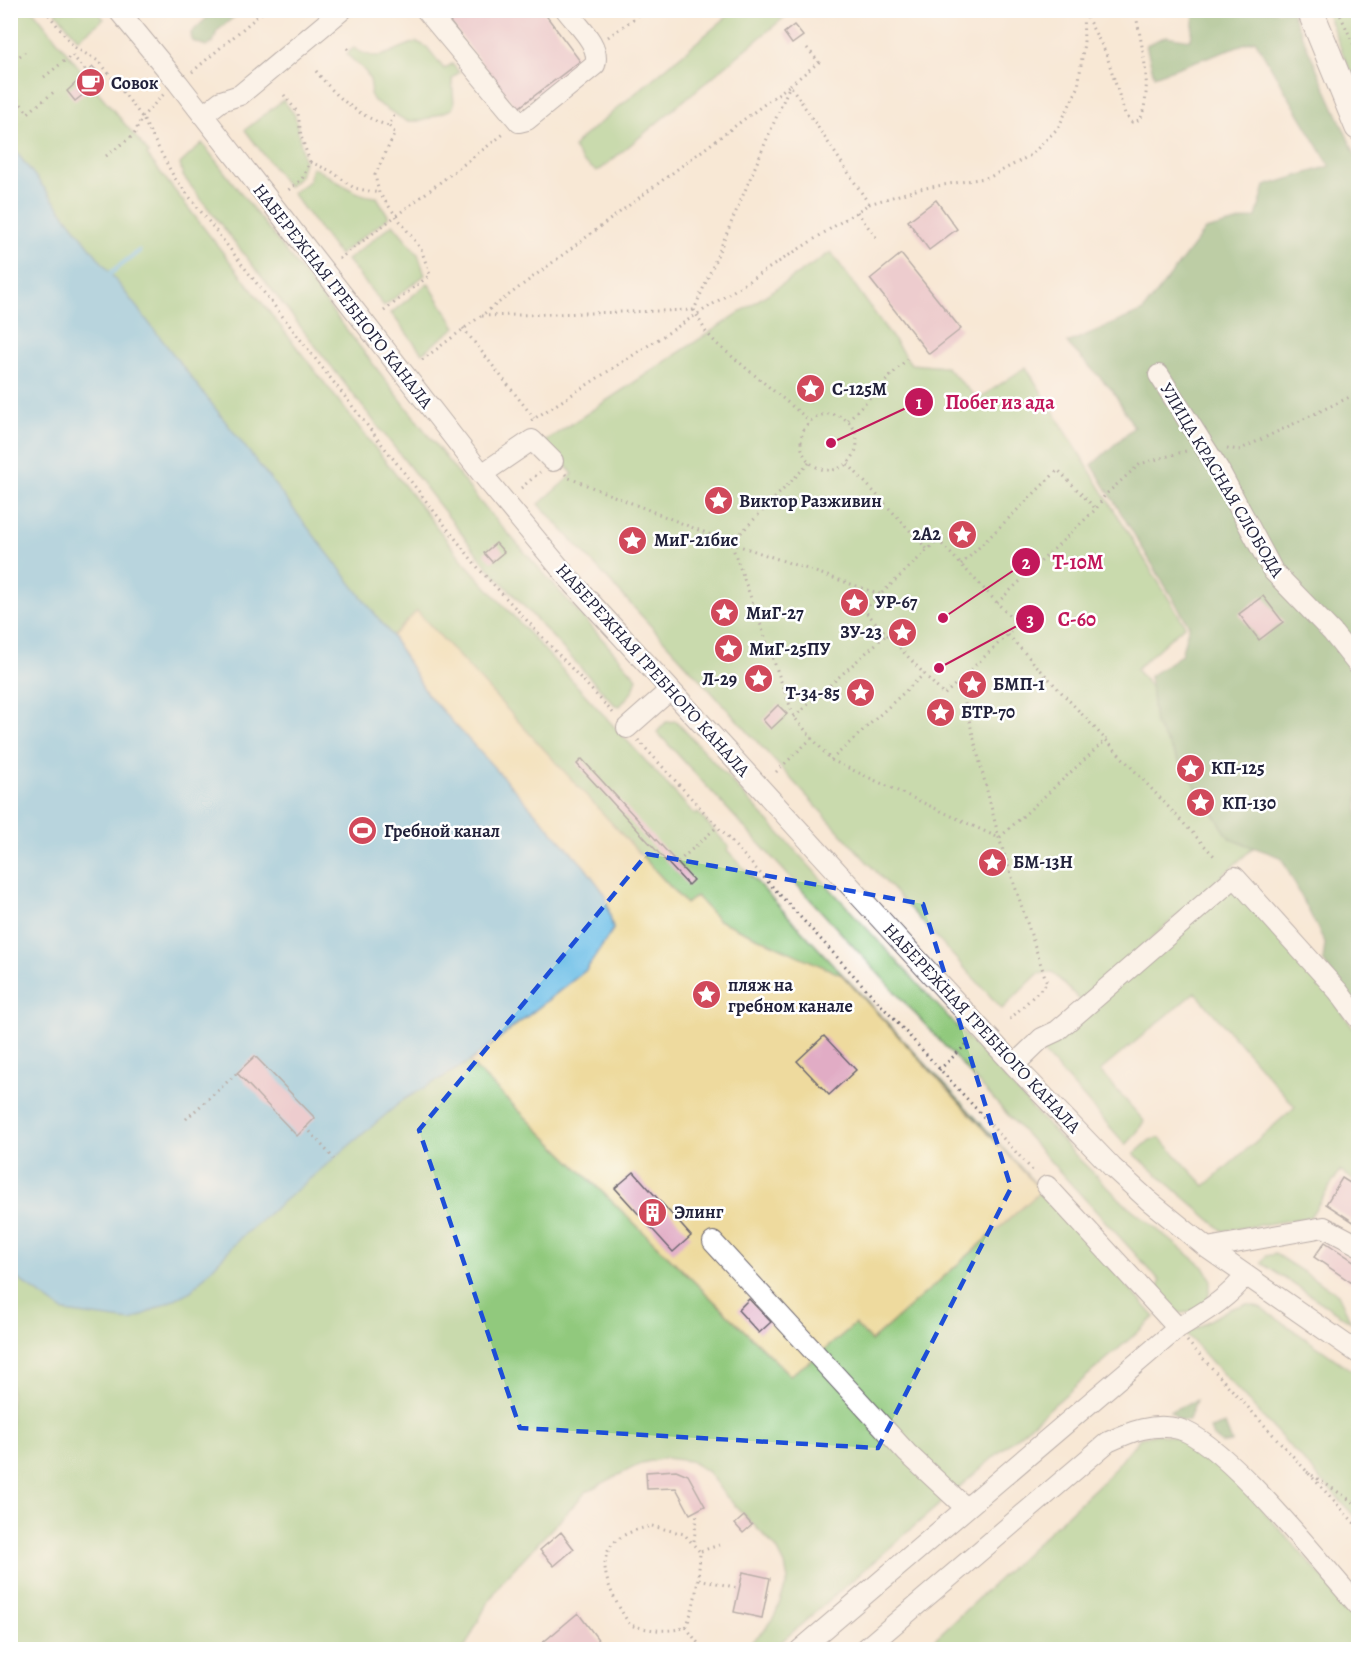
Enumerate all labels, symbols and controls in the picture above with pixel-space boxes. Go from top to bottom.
cafe icon: Совок [74,67,106,99]
place label: Совок [111,71,159,95]
street label: НАБЕРЕЖНАЯ ГРЕБНОГО КАНАЛА [248,179,439,414]
place icon: С-125М [795,373,827,405]
place label: С-125М [832,377,887,401]
street label: УЛИЦА КРАСНАЯ СЛОБОДА [1154,378,1290,582]
callout: Побег из ада [904,383,1067,421]
text: Побег из ада [945,389,1055,416]
text: 1 [916,391,923,415]
place icon: Виктор Разживин [702,485,734,517]
place label: Виктор Разживин [739,489,882,513]
place icon: 2А2 [946,518,978,550]
place label: 2А2 [912,522,941,546]
place icon: МиГ-21бис [617,524,649,556]
place label: МиГ-21бис [654,528,739,552]
callout: Т-10М [1011,543,1116,581]
text: Т-10М [1052,549,1104,576]
text: 2 [1022,551,1031,575]
street label: НАБЕРЕЖНАЯ ГРЕБНОГО КАНАЛА [551,558,756,782]
place icon: УР-67 [838,586,870,618]
place label: УР-67 [875,590,918,614]
place icon: МиГ-27 [709,597,741,629]
callout: С-60 [1015,600,1108,638]
place label: МиГ-27 [746,601,804,625]
text: С-60 [1058,606,1096,633]
text: 3 [1026,608,1034,632]
place icon: ЗУ-23 [887,616,919,648]
place label: ЗУ-23 [840,620,882,644]
place icon: МиГ-25ПУ [712,633,744,665]
place label: МиГ-25ПУ [749,637,831,661]
place icon: Л-29 [742,663,774,695]
place label: Л-29 [702,667,737,691]
place icon: БМП-1 [956,668,988,700]
place label: БМП-1 [993,672,1045,696]
place icon: T-34-85 [845,677,877,709]
place label: T-34-85 [786,681,840,705]
place icon: БТР-70 [924,696,956,728]
place label: БТР-70 [961,700,1015,724]
place icon: КП-125 [1174,752,1206,784]
place label: КП-125 [1211,756,1265,780]
place icon: КП-130 [1185,787,1217,819]
place label: КП-130 [1222,791,1276,815]
sports icon: Гребной канал [347,815,379,847]
place label: Гребной канал [384,819,500,843]
place icon: БМ-13Н [976,846,1008,878]
place label: БМ-13Н [1013,850,1073,874]
street label: НАБЕРЕЖНАЯ ГРЕБНОГО КАНАЛА [878,918,1086,1139]
place label: пляж на гребном канале [728,973,853,1018]
place icon: пляж на гребном канале [691,979,723,1011]
building icon: Элинг [637,1196,669,1228]
place label: Элинг [674,1200,724,1224]

